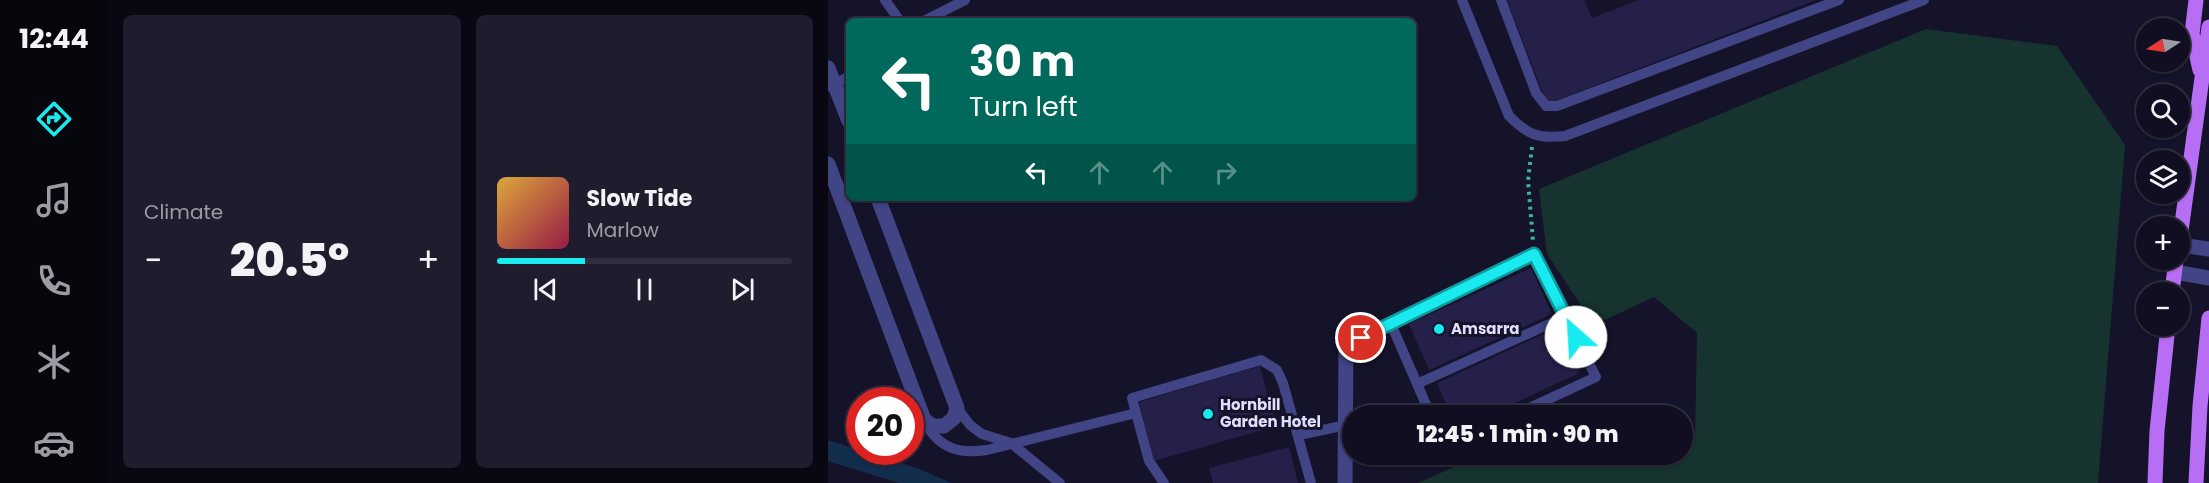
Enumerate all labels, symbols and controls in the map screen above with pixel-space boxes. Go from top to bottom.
north arrow [2136,18,2190,72]
map controls [2136,18,2190,336]
text: 12:44 [19,20,89,57]
text: 30 m [969,32,1075,91]
icon: left [870,42,948,120]
button: search [2136,84,2190,138]
text: Turn left [969,88,1078,125]
icon: directions [33,98,75,140]
button: layers [2136,150,2190,204]
icon: left [1020,156,1053,189]
icon: ahead [1083,156,1116,189]
icon: ahead [1146,156,1179,189]
icon: right [1209,156,1242,189]
icon: music [33,179,75,221]
text: Slow Tide [587,183,692,214]
text: Climate [144,198,223,226]
text: Marlow [587,216,659,244]
button: + [2136,216,2190,270]
text: 20.5° [230,229,349,292]
text: − [144,237,162,284]
text: + [417,237,440,284]
icon: phone [33,260,75,302]
icon: previous [529,273,562,306]
icon: pause [628,273,661,306]
icon: next [726,273,759,306]
button: − [2136,282,2190,336]
position arrow [1544,305,1608,369]
pin [1335,312,1386,363]
place label: Amsarra [1451,318,1520,339]
icon: arrive [1344,321,1377,354]
marker: Amsarra [1432,322,1446,336]
icon: climate [33,341,75,383]
speed limit sign: 20 [846,387,924,465]
place label: Hornbill Garden Hotel [1220,394,1321,432]
marker: Hornbill Garden Hotel [1201,407,1215,421]
text: 12:45 · 1 min · 90 m [1417,419,1618,450]
icon: car [33,422,75,464]

